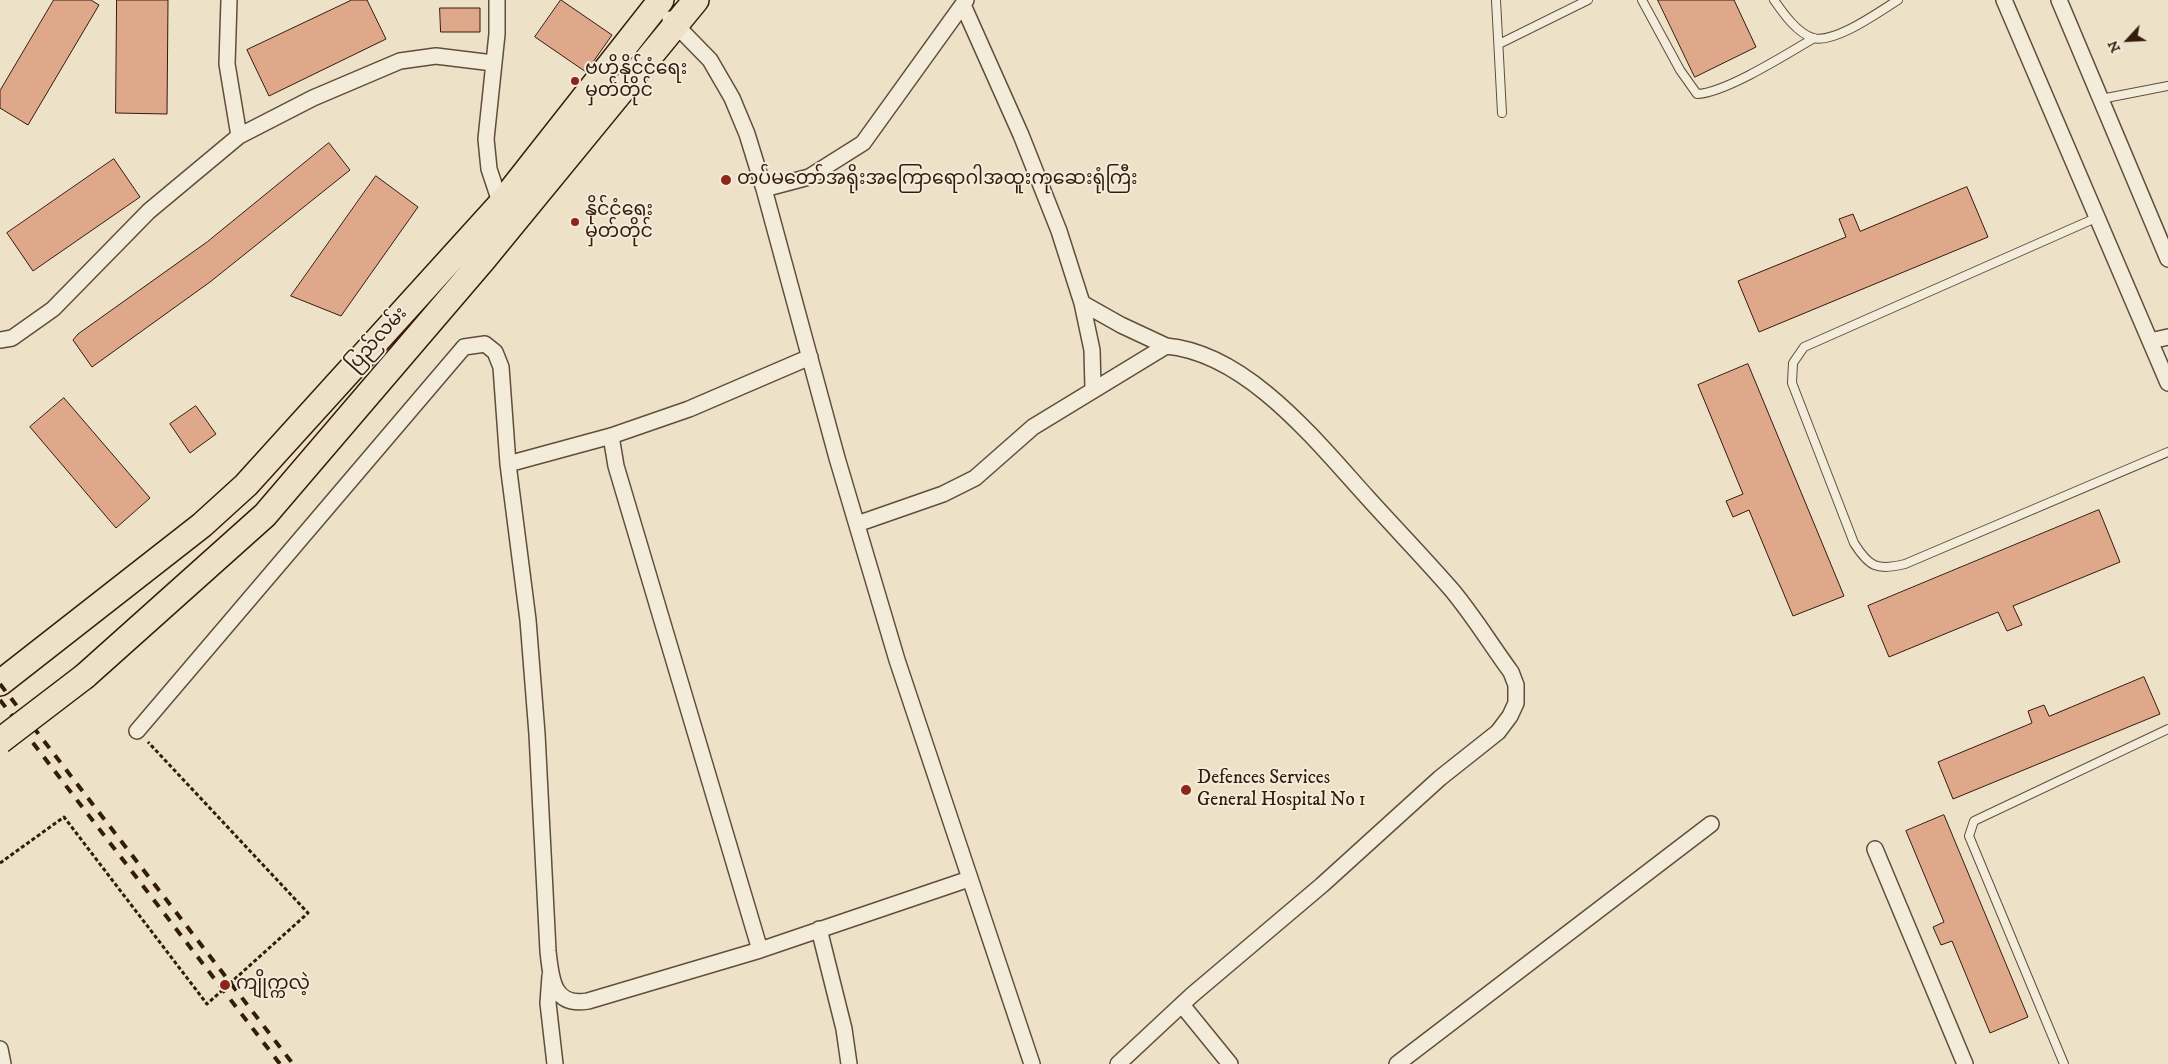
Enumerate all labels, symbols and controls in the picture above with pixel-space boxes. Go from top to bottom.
north arrow [2103,15,2153,65]
text: N [2104,37,2125,55]
place label: ဗဟိုနိုင်ငံရေး မှတ်တိုင် [585,59,687,103]
marker: ဗဟိုနိုင်ငံရေး မှတ်တိုင် [569,75,581,87]
place label: တပ်မတော်အရိုးအကြောရောဂါအထူးကုဆေးရုံကြီး [737,169,1138,191]
marker: တပ်မတော်အရိုးအကြောရောဂါအထူးကုဆေးရုံကြီး [719,173,733,187]
place label: နိုင်ငံရေး မှတ်တိုင် [585,200,653,244]
marker: နိုင်ငံရေး မှတ်တိုင် [569,216,581,228]
street label: ပြည်လမ်း [343,303,413,377]
place label: Defences Services General Hospital No 1 [1197,768,1366,812]
marker: Defences Services General Hospital No 1 [1179,783,1193,797]
place label: ကျိုက္ကလဲ့ [236,974,310,996]
marker: ကျိုက္ကလဲ့ [218,978,232,992]

